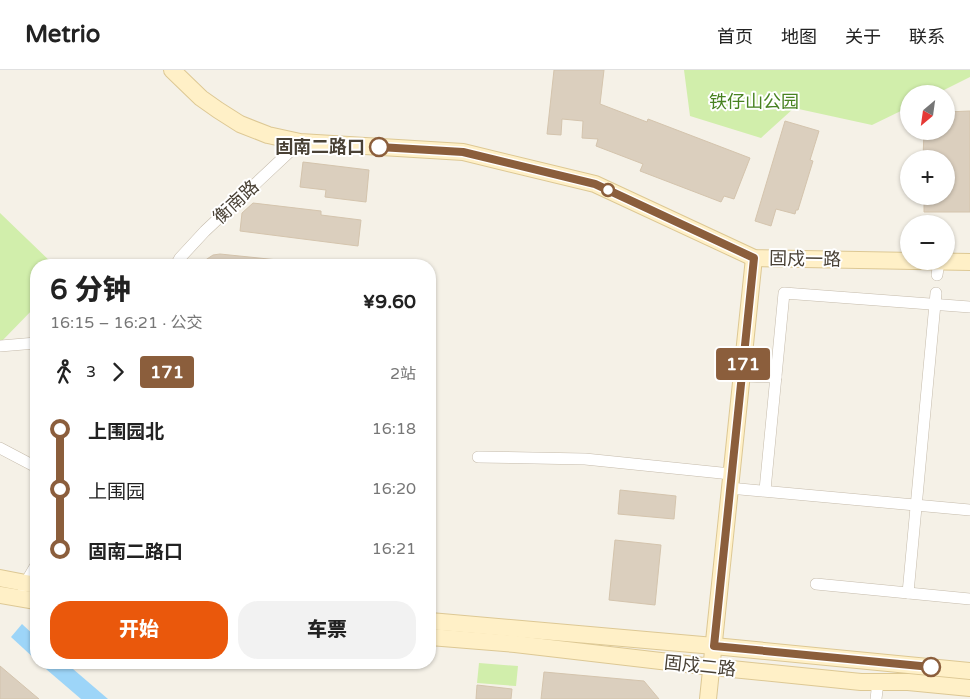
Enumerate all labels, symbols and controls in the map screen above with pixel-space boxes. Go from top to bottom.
text: Metrio [25,20,100,49]
text: 首页 [717,26,753,48]
text: 地图 [781,26,817,48]
text: 关于 [845,26,881,48]
text: 联系 [909,26,945,48]
north arrow [900,85,955,140]
map controls [900,85,955,270]
park label: 铁仔山公园 [709,91,799,113]
place label: 固南二路口 [275,136,365,158]
marker: 固南二路口 [369,137,389,157]
button: + [900,150,955,205]
street label: 衡南路 [209,176,263,228]
unlabelled marker [601,183,615,197]
button: − [900,215,955,270]
street label: 固戍一路 [769,247,841,271]
text: 6 分钟 [50,273,131,307]
text: ¥9.60 [363,291,416,313]
text: 16:15 – 16:21 · 公交 [50,313,202,333]
line badge: 171 [714,348,772,380]
text: 171 [726,353,760,375]
icon: walk [50,358,78,386]
icon: forward [104,358,132,386]
text: 171 [150,361,184,383]
text: 3 [86,362,96,382]
text: 2站 [390,364,416,384]
text: 16:18 [372,419,416,439]
text: 上围园北 [88,421,164,443]
text: 16:20 [372,479,416,499]
text: 上围园 [88,481,145,503]
text: 16:21 [372,539,416,559]
text: 固南二路口 [88,541,183,563]
button: 开始 [50,601,228,659]
button: 车票 [238,601,416,659]
street label: 固戍二路 [663,651,737,681]
unlabelled marker [921,657,941,677]

